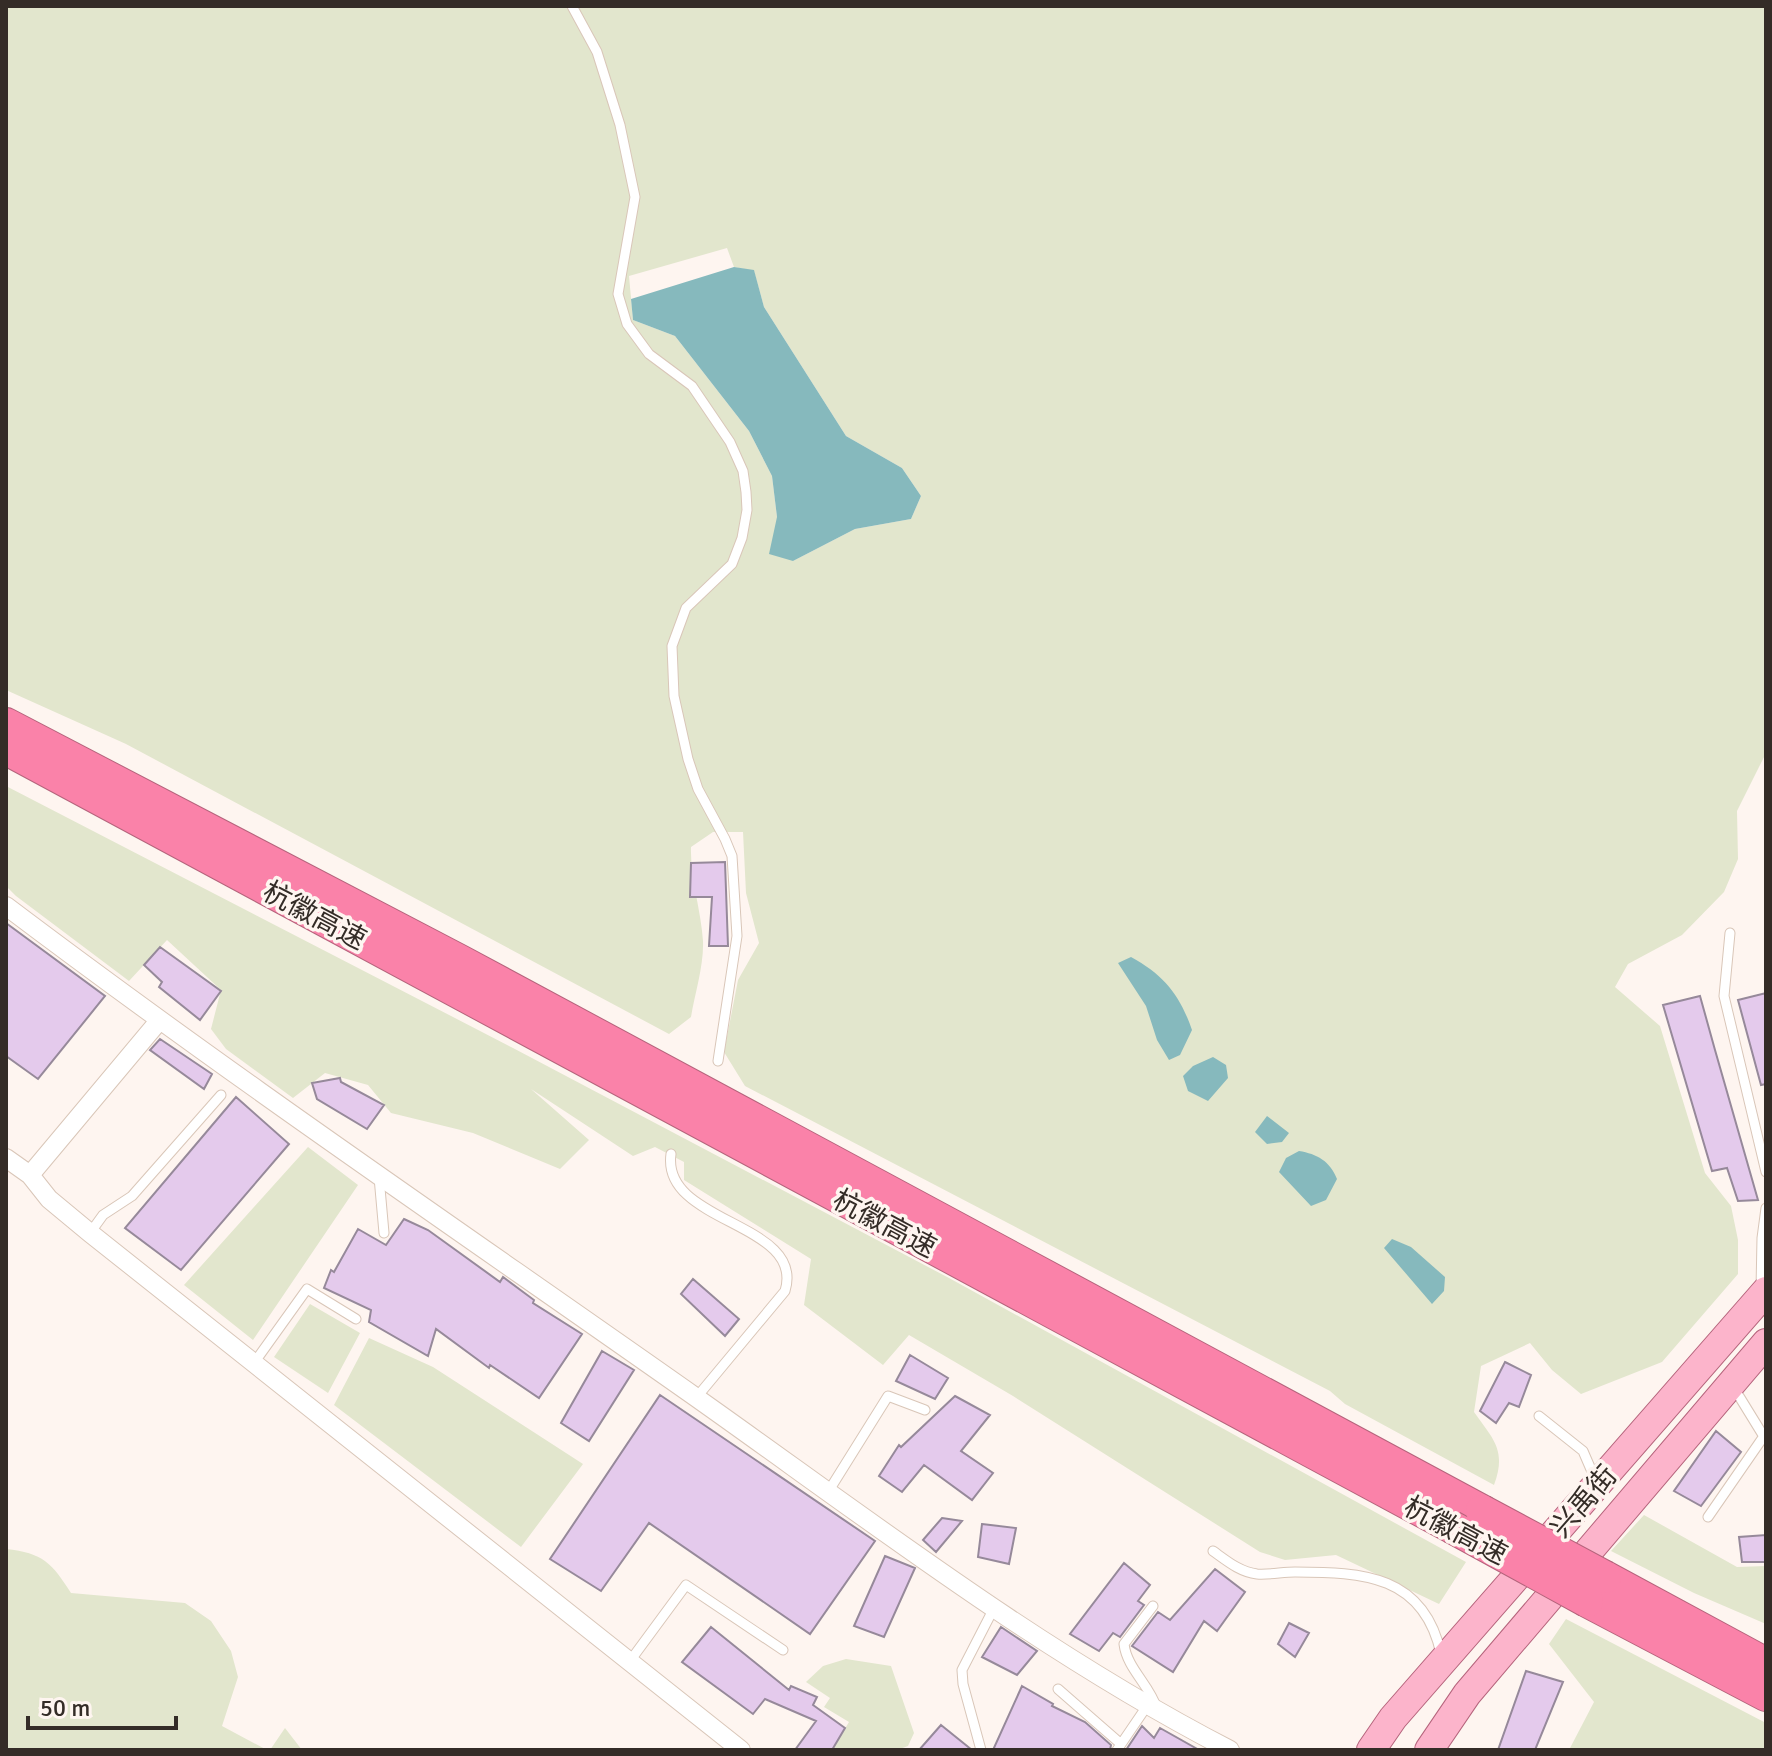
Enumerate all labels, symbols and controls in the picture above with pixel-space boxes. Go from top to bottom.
street label: 杭徽高速 [257,875,372,957]
street label: 杭徽高速 [827,1183,942,1265]
street label: 兴禹街 [1543,1459,1624,1545]
street label: 杭徽高速 [1398,1490,1513,1572]
scale bar [28,1680,176,1730]
text: 50 m [40,1693,90,1723]

